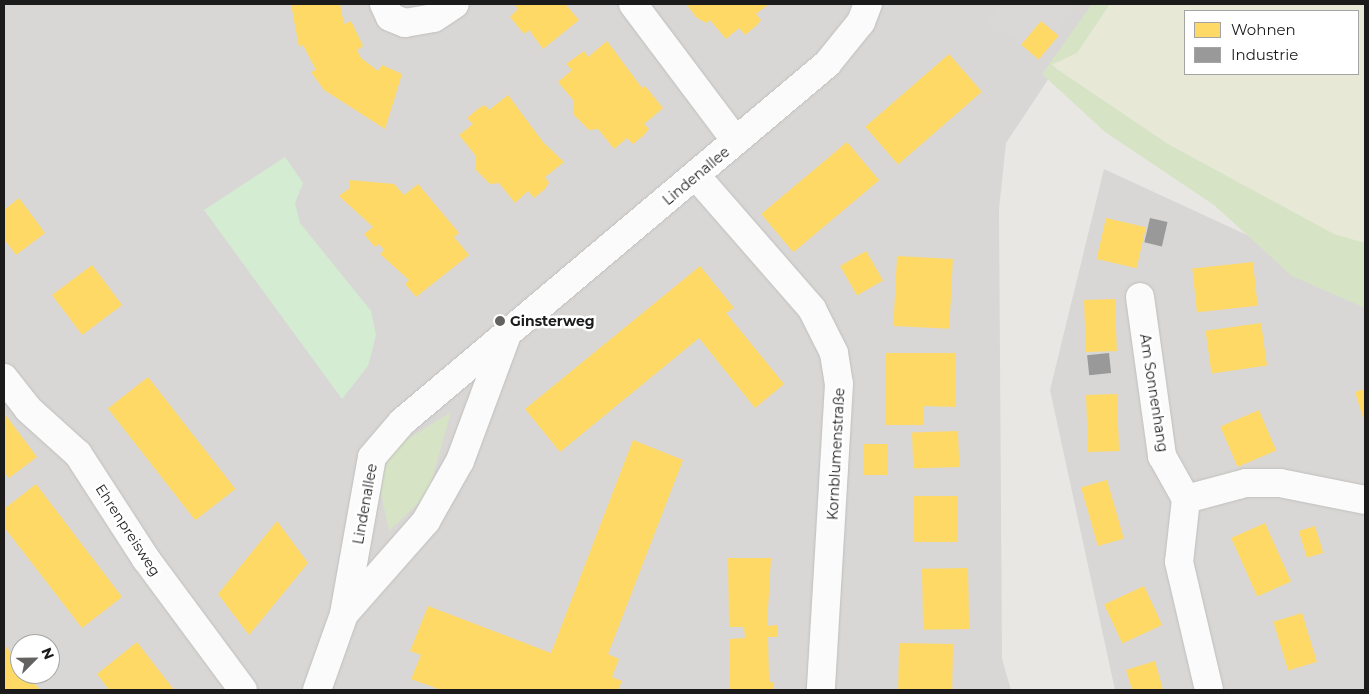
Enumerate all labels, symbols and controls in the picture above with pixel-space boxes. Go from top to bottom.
legend [1184,10,1359,75]
text: Wohnen [1231,20,1296,39]
text: Industrie [1231,45,1298,64]
street label: Lindenallee [659,143,733,209]
place label: Ginsterweg [510,313,595,329]
marker: Ginsterweg [494,315,506,327]
street label: Am Sonnenhang [1136,333,1172,453]
street label: Kornblumenstraße [824,387,848,521]
street label: Lindenallee [350,462,380,546]
street label: Ehrenpreisweg [92,481,164,579]
north arrow [10,634,60,684]
text: N [37,645,58,662]

